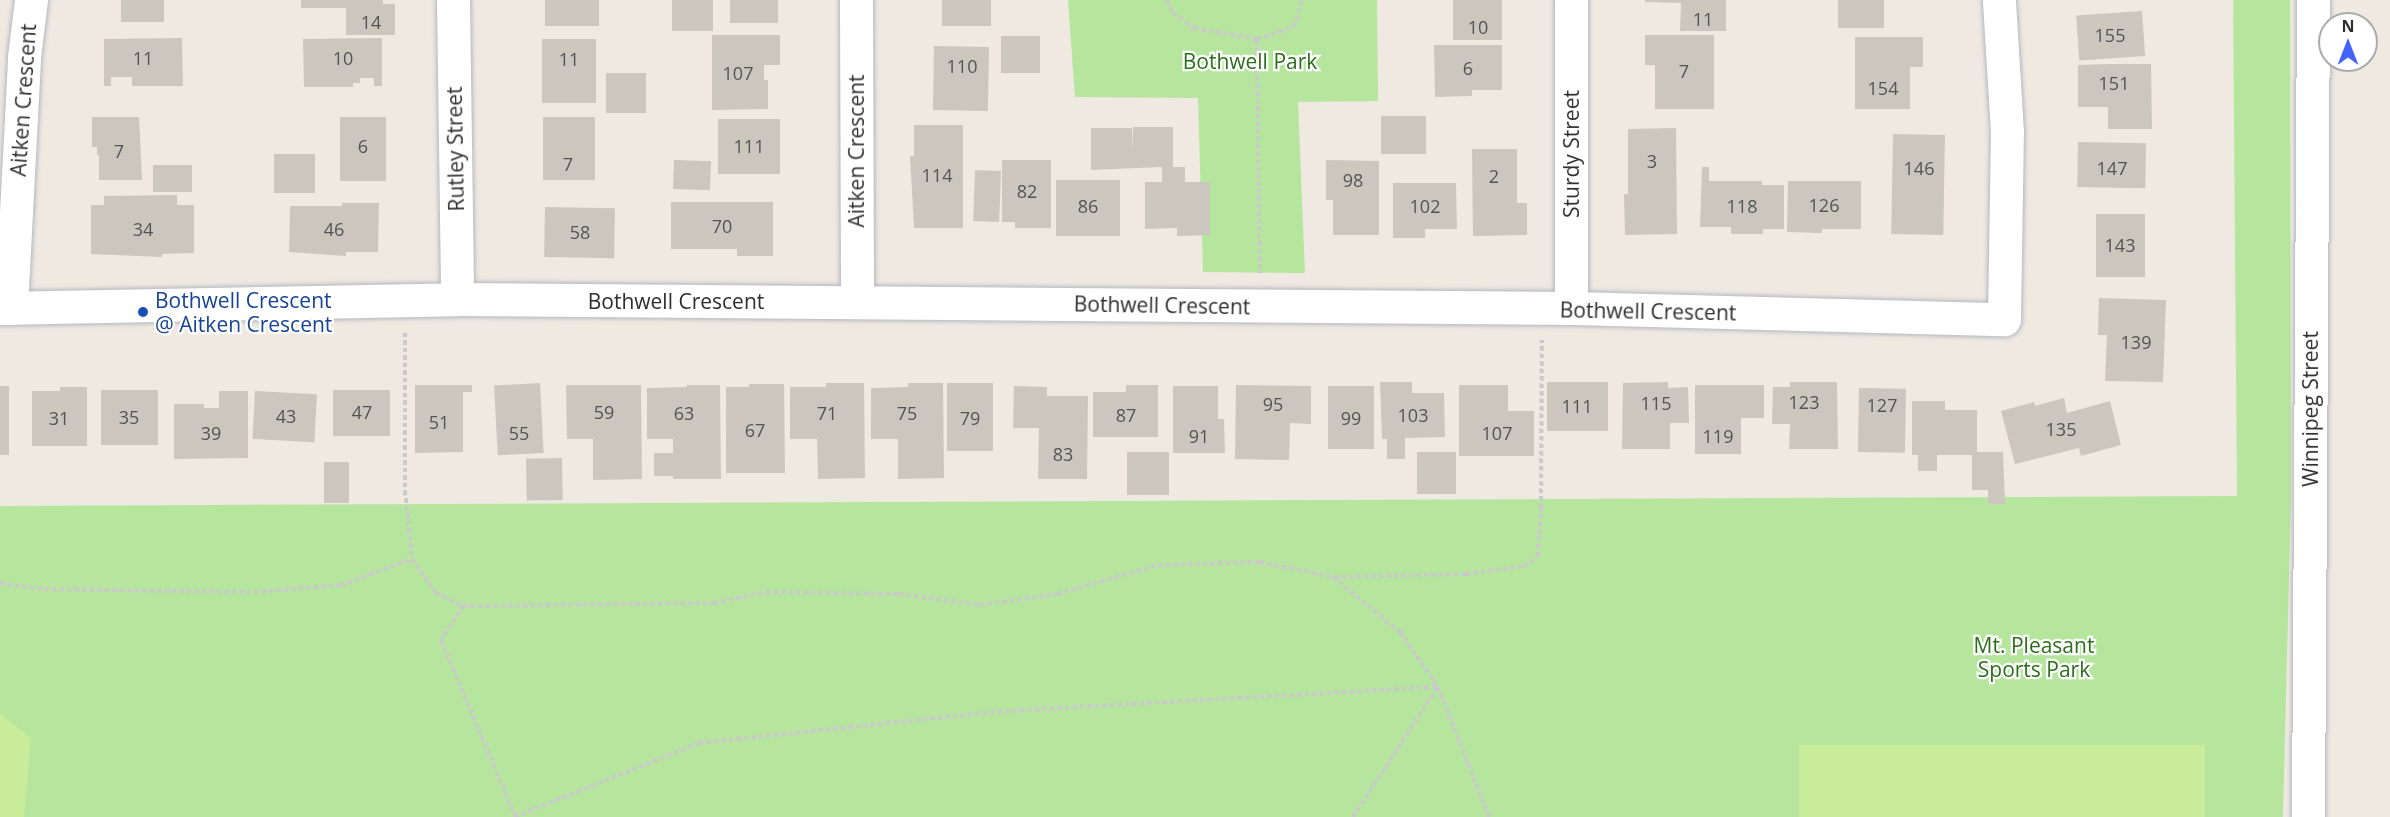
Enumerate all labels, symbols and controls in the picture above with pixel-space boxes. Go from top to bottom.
house number: 11 [1693,8,1713,30]
house number: 14 [361,11,381,33]
north arrow [2318,12,2378,72]
text: N [2341,15,2355,37]
house number: 10 [1468,16,1488,38]
street label: Aitken Crescent [5,23,41,177]
house number: 155 [2095,24,2125,46]
house number: 11 [133,47,153,69]
house number: 10 [333,47,353,69]
house number: 11 [559,48,579,70]
park label: Bothwell Park [1183,48,1317,74]
house number: 110 [947,55,977,77]
house number: 6 [1463,57,1473,79]
house number: 7 [1679,60,1689,82]
house number: 107 [723,62,753,84]
house number: 151 [2099,72,2129,94]
street label: Aitken Crescent [843,74,869,228]
house number: 154 [1868,77,1898,99]
street label: Rutley Street [441,86,469,212]
street label: Sturdy Street [1558,90,1584,218]
house number: 6 [358,135,368,157]
house number: 111 [734,135,764,157]
house number: 7 [114,140,124,162]
house number: 3 [1647,150,1657,172]
house number: 7 [563,153,573,175]
house number: 146 [1904,157,1934,179]
house number: 147 [2097,157,2127,179]
house number: 114 [922,164,952,186]
house number: 2 [1489,165,1499,187]
house number: 98 [1343,169,1363,191]
house number: 82 [1017,180,1037,202]
house number: 126 [1809,194,1839,216]
house number: 86 [1078,195,1098,217]
house number: 102 [1410,195,1440,217]
house number: 118 [1727,195,1757,217]
house number: 70 [712,215,732,237]
house number: 34 [133,218,153,240]
house number: 46 [324,218,344,240]
house number: 58 [570,221,590,243]
house number: 143 [2105,234,2135,256]
place label: Bothwell Crescent @ Aitken Crescent [155,287,332,337]
street label: Bothwell Crescent [588,288,764,314]
street label: Bothwell Crescent [1074,291,1250,319]
street label: Bothwell Crescent [1560,297,1736,325]
marker: Bothwell Crescent @ Aitken Crescent [136,305,150,319]
house number: 139 [2121,331,2151,353]
street label: Winnipeg Street [2297,331,2323,487]
house number: 123 [1789,391,1819,413]
house number: 115 [1641,392,1671,414]
house number: 95 [1263,393,1283,415]
house number: 127 [1867,394,1897,416]
house number: 111 [1562,395,1592,417]
house number: 47 [352,401,372,423]
house number: 59 [594,401,614,423]
house number: 63 [674,402,694,424]
house number: 71 [817,402,837,424]
house number: 75 [897,402,917,424]
house number: 87 [1116,404,1136,426]
house number: 103 [1398,404,1428,426]
house number: 43 [276,405,296,427]
house number: 35 [119,406,139,428]
house number: 31 [49,407,69,429]
house number: 79 [960,407,980,429]
house number: 99 [1341,407,1361,429]
house number: 51 [429,411,449,433]
house number: 135 [2046,418,2076,440]
house number: 67 [745,419,765,441]
house number: 39 [201,422,221,444]
house number: 55 [509,422,529,444]
house number: 107 [1482,422,1512,444]
house number: 91 [1189,425,1209,447]
house number: 119 [1703,425,1733,447]
house number: 83 [1053,443,1073,465]
park label: Mt. Pleasant Sports Park [1974,632,2094,682]

